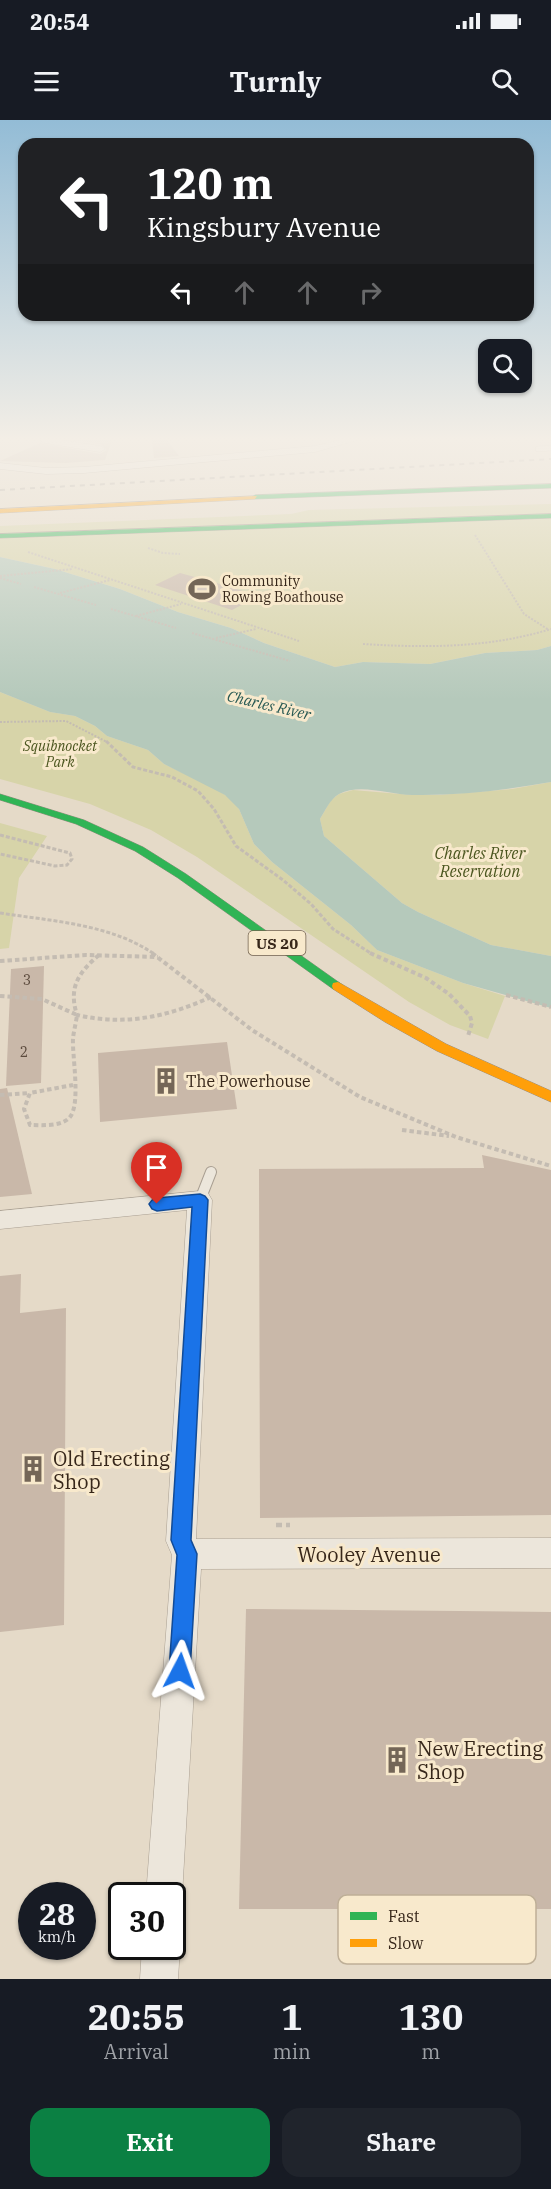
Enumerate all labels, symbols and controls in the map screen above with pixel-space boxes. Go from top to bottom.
text: 20:54 [30,7,89,36]
text: Turnly [230,64,321,99]
icon: menu [30,65,63,98]
icon: search [488,65,521,98]
text: 120 m [147,156,273,211]
icon: left [48,162,126,240]
text: Kingsbury Avenue [147,209,381,244]
icon: left [165,276,198,309]
icon: ahead [228,276,261,309]
icon: ahead [291,276,324,309]
icon: right [354,276,387,309]
map controls [478,339,532,393]
button: search [478,339,532,393]
place label: Community Rowing Boathouse [222,572,344,606]
sports icon: Community Rowing Boathouse [187,574,217,604]
water label: Charles River [225,686,313,724]
park label: Squibnocket Park [22,737,98,771]
park label: Charles River Reservation [435,843,526,881]
road number: US 20 [248,931,306,955]
house number: 3 [23,971,31,989]
house number: 2 [20,1043,28,1061]
building icon: The Powerhouse [151,1066,181,1096]
place label: The Powerhouse [186,1071,311,1091]
pin [131,1142,182,1204]
icon: arrive [140,1151,173,1184]
place label: Old Erecting Shop [53,1445,170,1495]
building icon: Old Erecting Shop [18,1454,48,1484]
street label: Wooley Avenue [297,1541,441,1568]
position arrow [148,1639,212,1703]
place label: New Erecting Shop [417,1735,543,1785]
building icon: New Erecting Shop [382,1745,412,1775]
speed limit sign: 30 [108,1882,186,1960]
text: 28 [39,1894,75,1933]
legend [338,1895,536,1964]
text: Fast [388,1906,420,1926]
text: km/h [38,1927,76,1946]
text: Slow [388,1933,424,1953]
text: 20:55 [88,1993,185,2040]
text: 1 [281,1993,303,2040]
text: 130 [398,1993,463,2040]
text: Arrival [104,2038,169,2065]
text: min [273,2038,311,2065]
text: m [421,2038,440,2065]
button: Exit [30,2108,270,2177]
button: Share [282,2108,521,2177]

